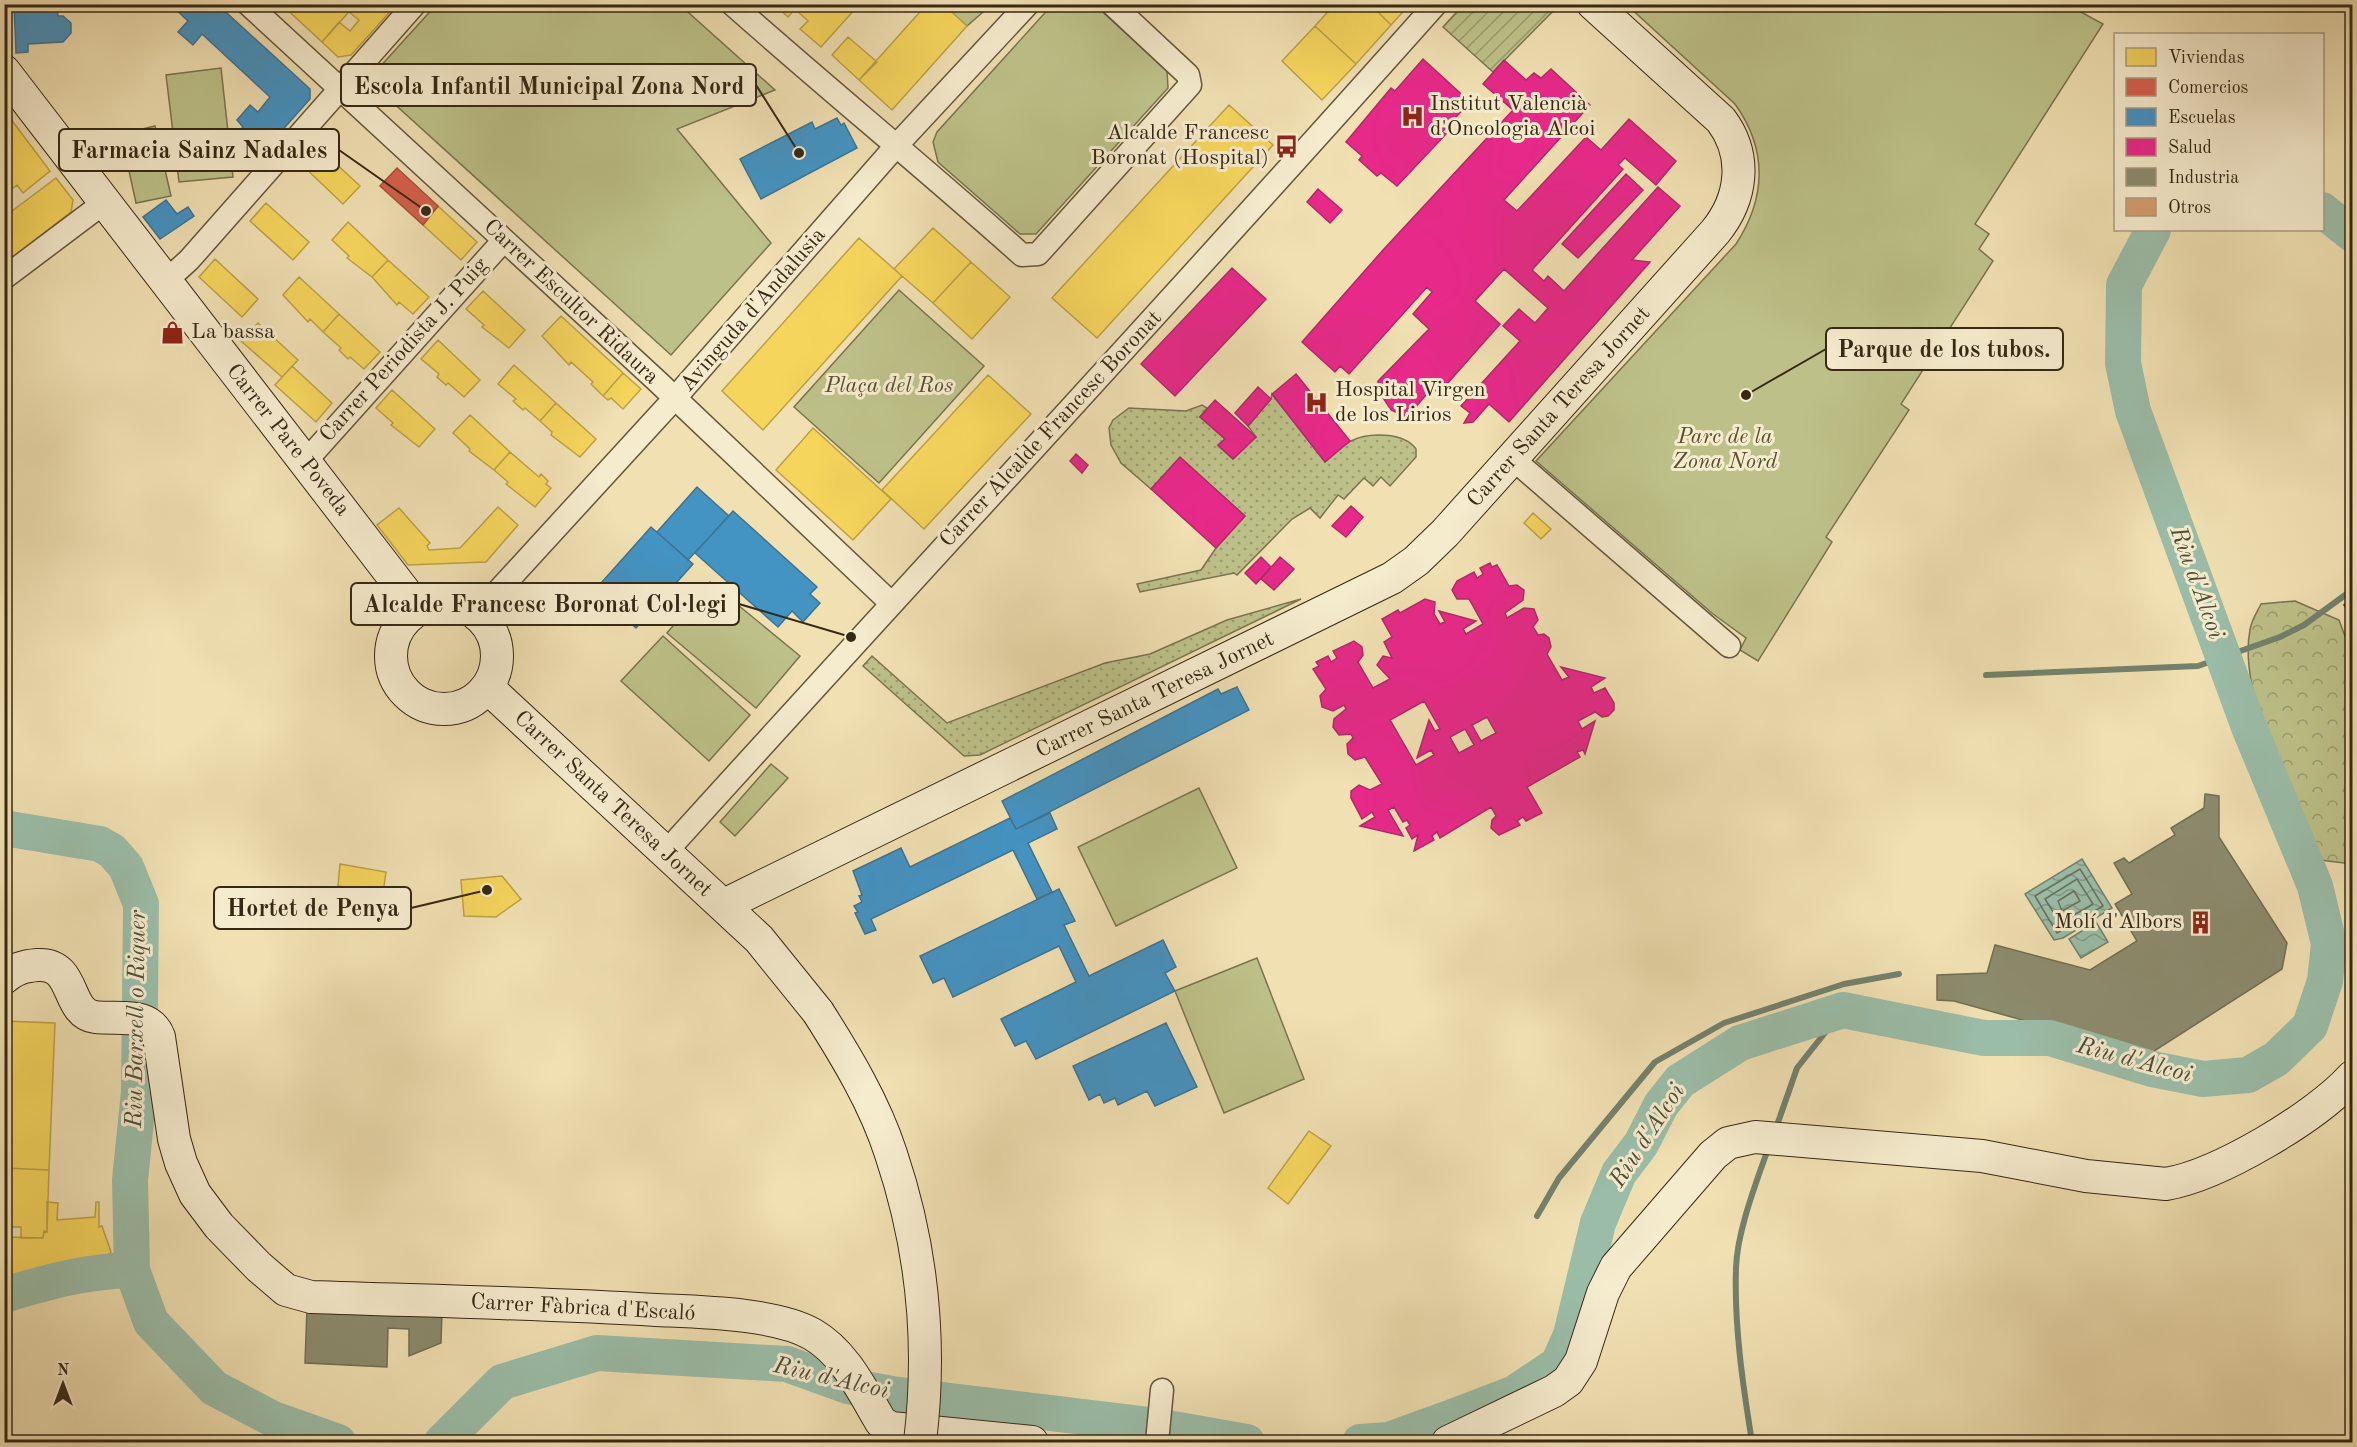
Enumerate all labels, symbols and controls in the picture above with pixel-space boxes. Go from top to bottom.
legend [2114,33,2324,231]
text: Viviendas [2168,49,2245,67]
callout: Escola Infantil Municipal Zona Nord [341,64,756,106]
text: Escola Infantil Municipal Zona Nord [354,76,744,100]
text: Comercios [2168,79,2249,97]
place label: Institut Valencià d'Oncologia Alcoi [1430,93,1596,140]
hospital icon: Institut Valencià d'Oncologia Alcoi [1399,104,1425,130]
text: Escuelas [2168,109,2236,127]
place label: Alcalde Francesc Boronat (Hospital) [1090,122,1269,169]
callout: Farmacia Sainz Nadales [59,129,339,171]
bus stop icon: Alcalde Francesc Boronat (Hospital) [1274,133,1300,159]
text: Salud [2168,139,2212,157]
text: Farmacia Sainz Nadales [71,140,327,164]
text: Industria [2168,169,2239,187]
text: Otros [2168,199,2211,217]
street label: Carrer Escultor Ridaura [479,215,663,389]
street label: Avinguda d'Andalusia [676,224,830,396]
street label: Carrer Periodista J. Puig [316,254,492,446]
street label: Carrer Santa Teresa Jornet [1463,302,1655,512]
street label: Carrer Alcalde Francesc Boronat [936,307,1166,551]
shop icon: La bassa [160,319,186,345]
place label: La bassa [191,321,275,343]
callout: Parque de los tubos. [1826,328,2063,370]
text: Parque de los tubos. [1837,339,2051,363]
street label: Carrer Pare Poveda [222,360,354,520]
park label: Plaça del Ros [824,375,953,397]
place label: Hospital Virgen de los Lirios [1335,379,1486,426]
hospital icon: Hospital Virgen de los Lirios [1304,390,1330,416]
park label: Parc de la Zona Nord [1673,426,1778,473]
water label: Riu d'Alcoi [2164,523,2227,643]
callout: Alcalde Francesc Boronat Col·legi [351,583,739,625]
text: Alcalde Francesc Boronat Col·legi [363,594,727,618]
street label: Carrer Santa Teresa Jornet [1033,628,1277,762]
street label: Carrer Santa Teresa Jornet [510,707,716,901]
callout: Hortet de Penya [214,887,411,929]
text: Hortet de Penya [227,898,399,922]
water label: Riu Barxell o Riquer [123,909,151,1129]
building icon: Molí d'Albors [2187,909,2213,935]
place label: Molí d'Albors [2054,911,2182,933]
water label: Riu d'Alcoi [2073,1034,2194,1088]
water label: Riu d'Alcoi [1605,1080,1690,1193]
street label: Carrer Fàbrica d'Escaló [470,1291,696,1325]
north arrow [33,1354,93,1414]
water label: Riu d'Alcoi [770,1354,891,1404]
text: N [57,1363,70,1379]

